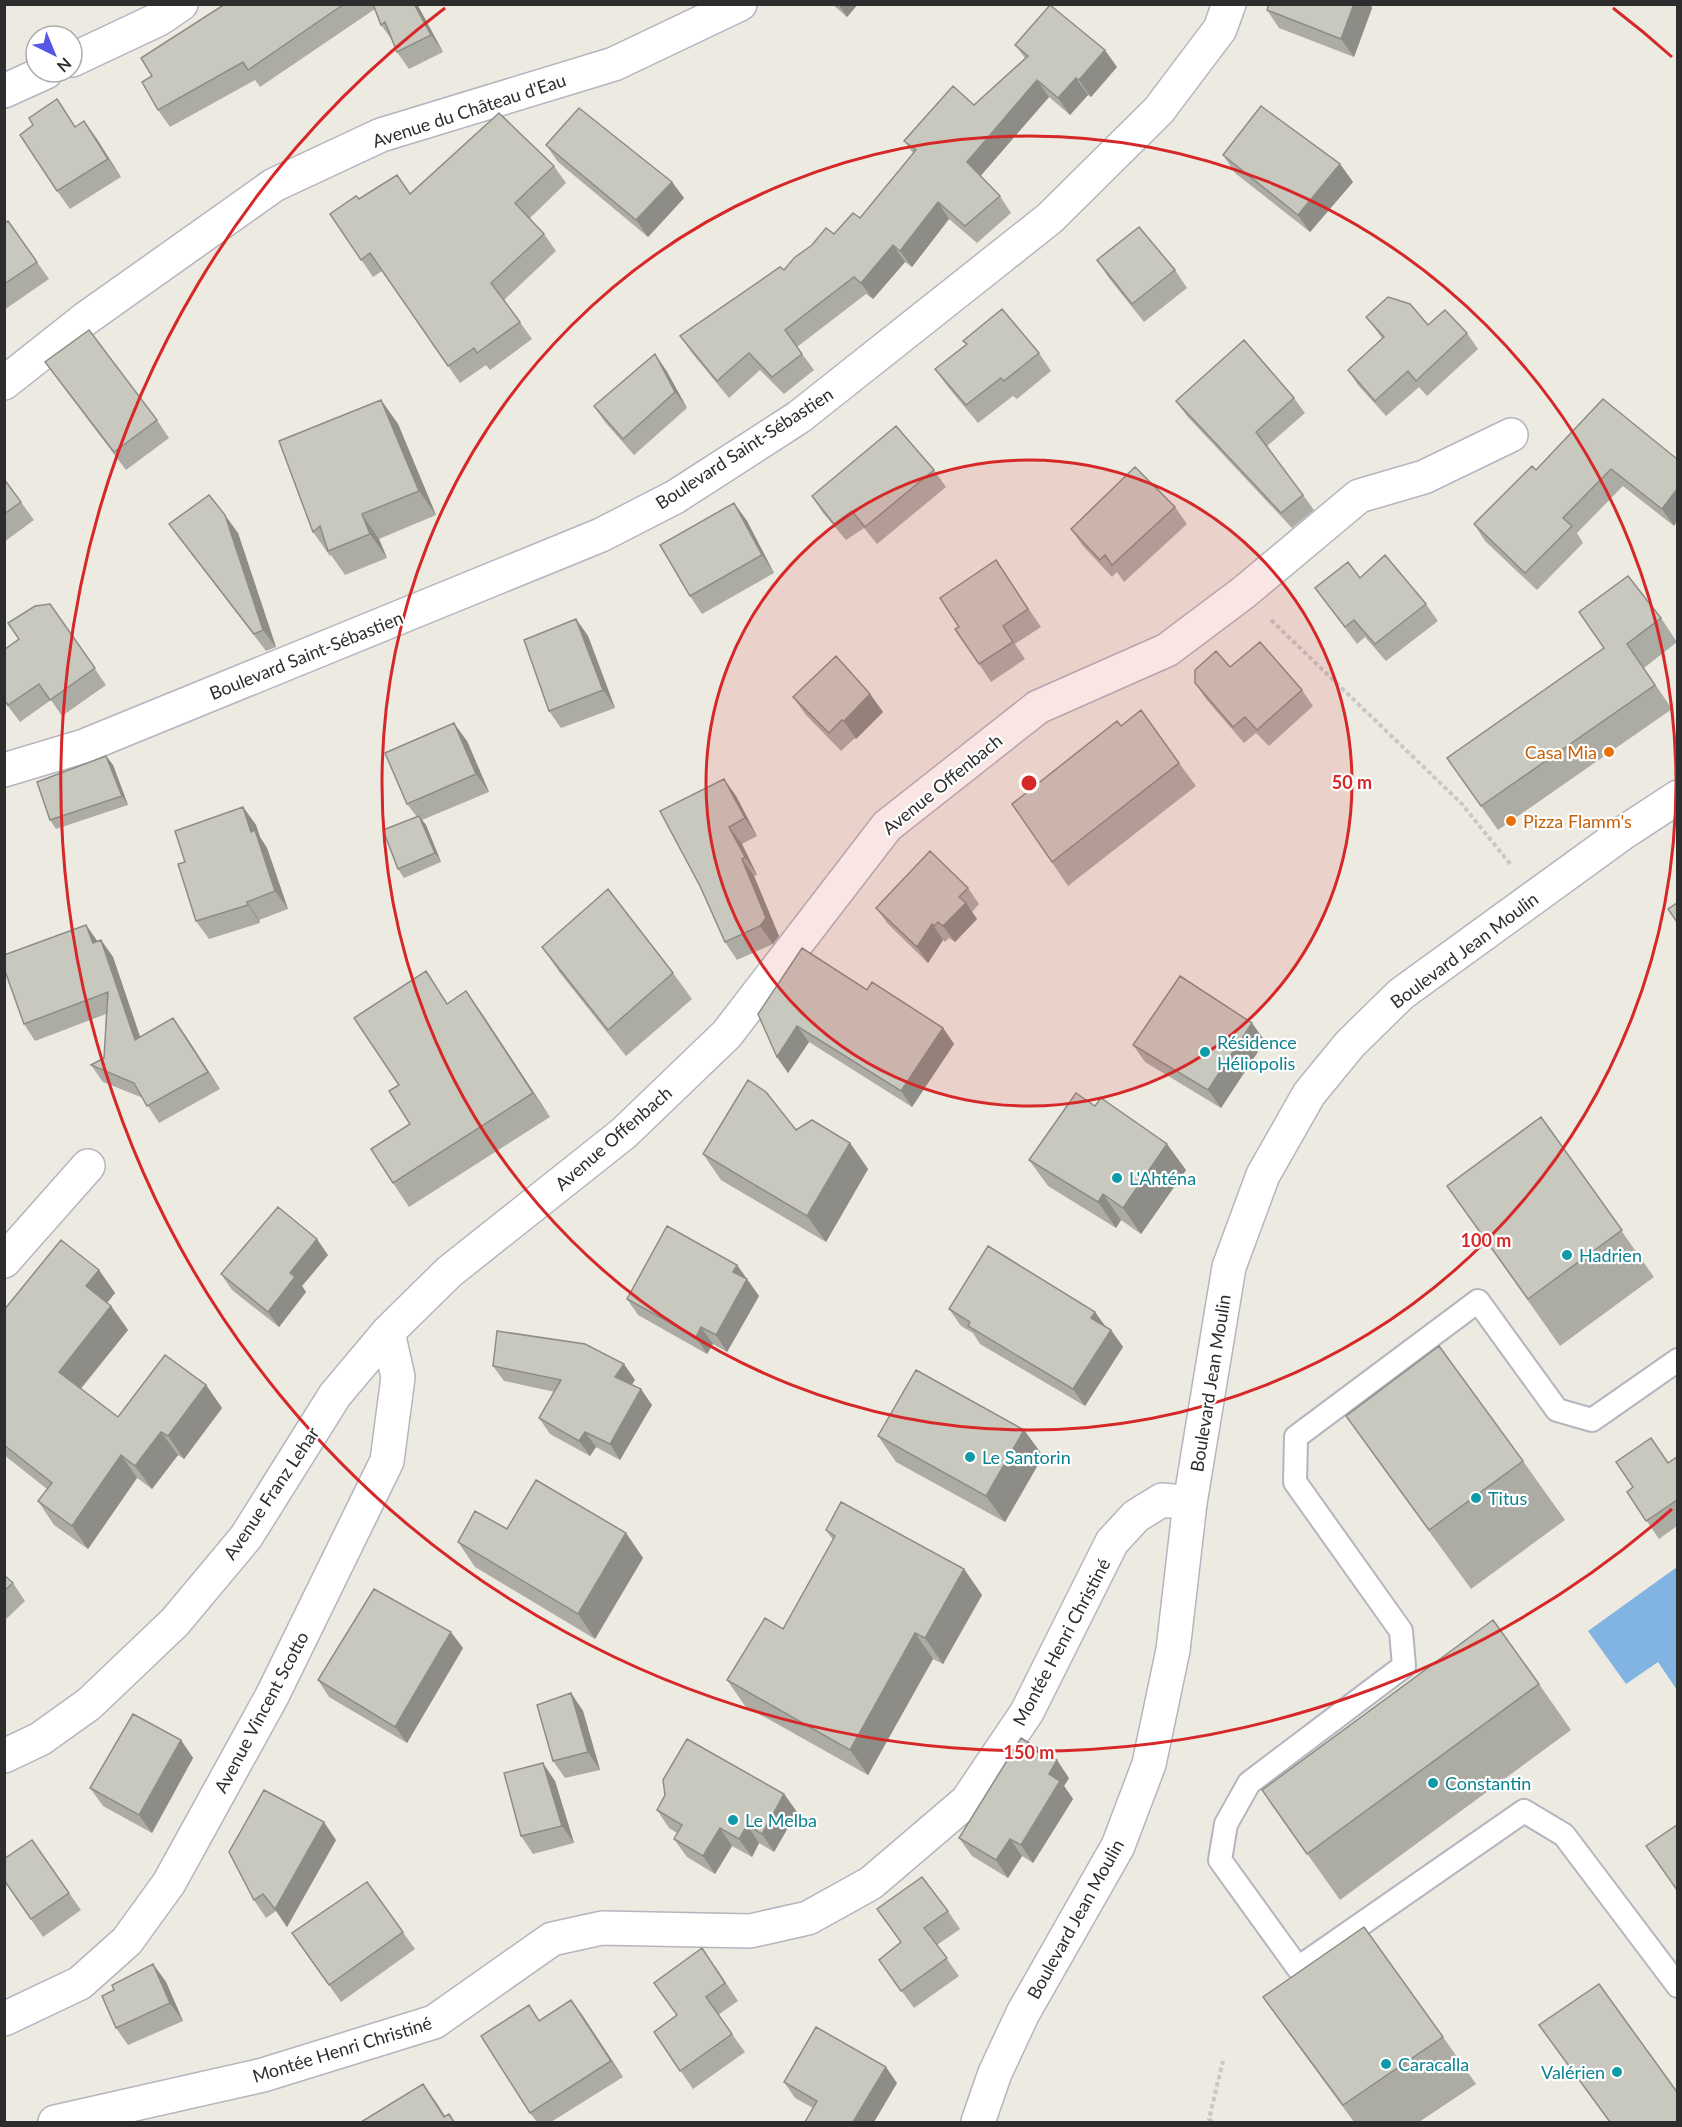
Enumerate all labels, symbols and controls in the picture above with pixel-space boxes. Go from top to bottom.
north arrow [24,24,84,84]
text: N [54,54,76,76]
street label: Avenue du Château d'Eau [369,68,569,152]
street label: Boulevard Saint-Sébastien [651,382,837,514]
street label: Boulevard Saint-Sébastien [206,606,406,704]
street label: Avenue Offenbach [878,729,1006,839]
place label: Casa Mia [1525,741,1597,763]
marker: Casa Mia [1602,745,1616,759]
text: 50 m [1332,771,1372,793]
centre of rings [1019,773,1039,793]
place label: Pizza Flamm's [1523,810,1632,832]
marker: Pizza Flamm's [1504,814,1518,828]
street label: Boulevard Jean Moulin [1386,887,1542,1013]
place label: Résidence Héliopolis [1217,1031,1297,1074]
marker: Résidence Héliopolis [1198,1045,1212,1059]
street label: Avenue Offenbach [550,1081,676,1195]
place label: L'Ahténa [1129,1167,1196,1189]
marker: L'Ahténa [1110,1171,1124,1185]
text: 100 m [1461,1229,1511,1251]
place label: Hadrien [1579,1244,1642,1266]
marker: Hadrien [1560,1248,1574,1262]
street label: Boulevard Jean Moulin [1185,1293,1235,1473]
street label: Avenue Franz Lehar [218,1422,324,1564]
place label: Le Santorin [982,1446,1071,1468]
marker: Le Santorin [963,1450,977,1464]
place label: Titus [1488,1487,1527,1509]
marker: Titus [1469,1491,1483,1505]
street label: Montée Henri Christiné [1008,1555,1114,1729]
street label: Avenue Vincent Scotto [209,1628,313,1796]
text: 150 m [1004,1741,1054,1763]
place label: Constantin [1445,1772,1531,1794]
marker: Constantin [1426,1776,1440,1790]
place label: Le Melba [745,1809,817,1831]
marker: Le Melba [726,1813,740,1827]
street label: Boulevard Jean Moulin [1022,1835,1128,2003]
street label: Montée Henri Christiné [250,2011,434,2087]
place label: Caracalla [1398,2053,1469,2075]
marker: Caracalla [1379,2057,1393,2071]
place label: Valérien [1541,2061,1605,2083]
marker: Valérien [1610,2065,1624,2079]

